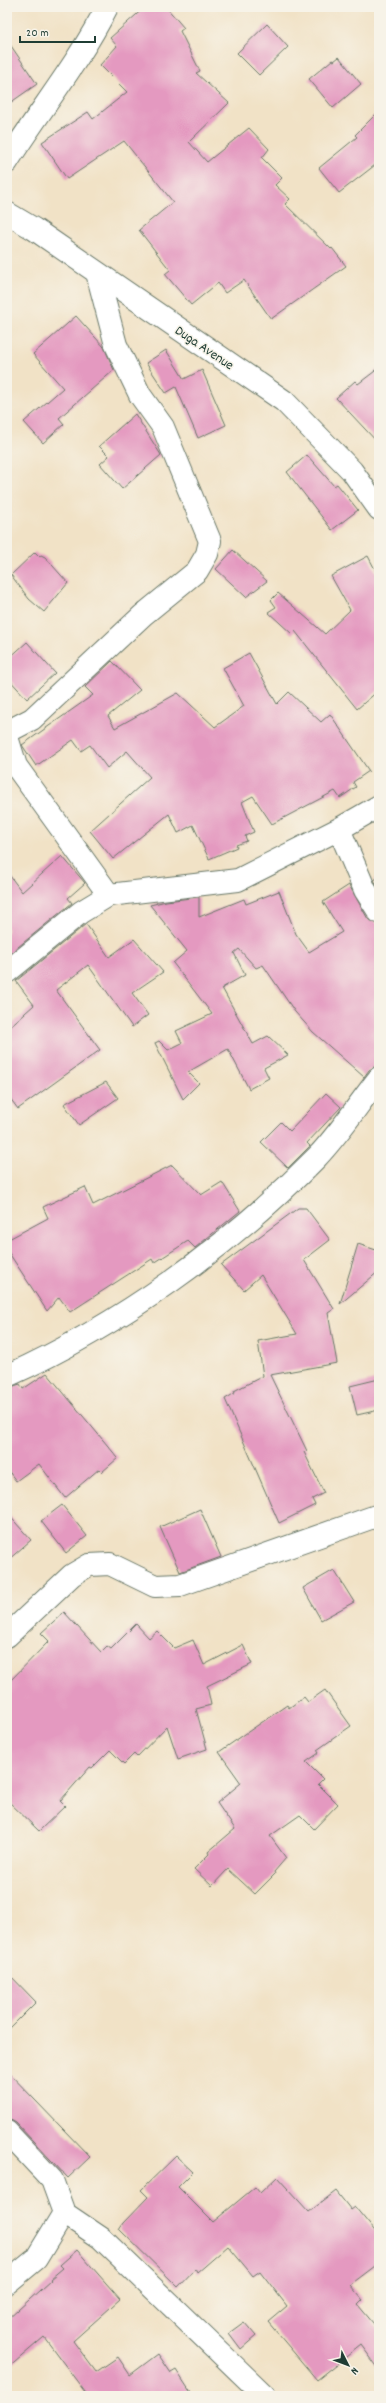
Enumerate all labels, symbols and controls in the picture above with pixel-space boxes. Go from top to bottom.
scale bar [20,18,95,44]
text: 20 m [26,25,49,42]
street label: Duga Avenue [170,322,237,376]
north arrow [328,2345,368,2385]
text: N [346,2363,362,2378]

